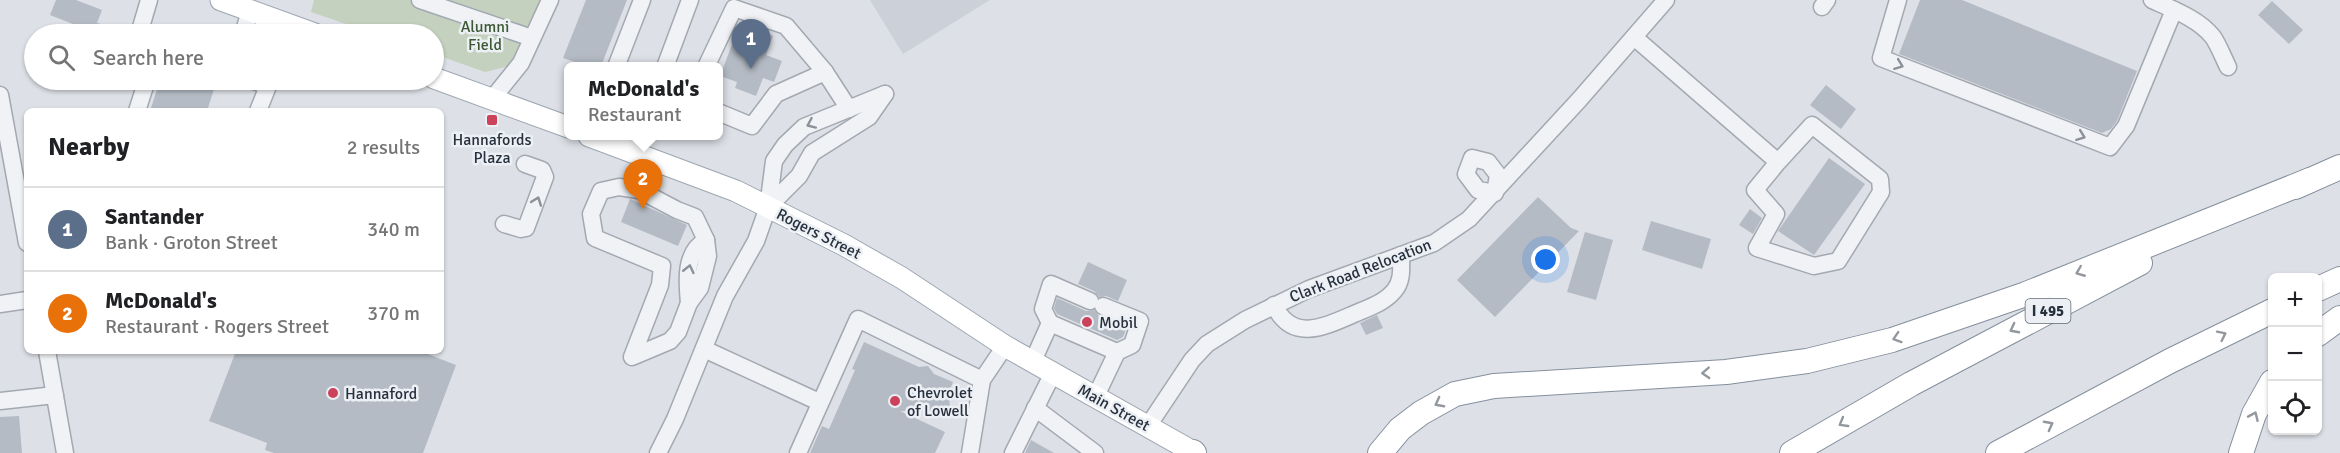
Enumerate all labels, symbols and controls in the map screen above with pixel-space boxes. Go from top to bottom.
park label: Alumni Field [461,17,509,55]
pin: 1 [732,20,771,69]
search box [24,24,444,90]
icon: search [45,41,78,74]
text: Search here [93,44,204,71]
one-way arrow [1894,57,1904,70]
popup [564,62,723,140]
text: McDonald's [588,75,699,102]
text: Restaurant [588,102,682,127]
marker: Hannafords Plaza [485,113,499,127]
one-way arrow [807,117,818,129]
one-way arrow [2075,129,2086,141]
place label: Hannafords Plaza [452,130,532,168]
text: Nearby [48,131,129,163]
text: 2 results [347,135,420,160]
pin: 2 [624,160,662,209]
one-way arrow [529,196,542,206]
text: Santander [105,203,204,230]
street label: Rogers Street [773,204,865,264]
text: 1 [62,217,73,242]
text: 340 m [367,217,420,242]
text: Bank · Groton Street [105,230,278,255]
street label: Clark Road Relocation [1287,235,1434,307]
your location [1531,245,1560,274]
one-way arrow [682,264,695,274]
one-way arrow [2076,265,2087,277]
map controls [2268,273,2322,435]
button: + [2268,273,2322,327]
text: McDonald's [105,287,217,314]
road number: I 495 [2026,299,2070,323]
text: 2 [62,301,73,326]
text: 370 m [367,301,420,326]
place label: Mobil [1099,313,1138,333]
text: Restaurant · Rogers Street [105,314,329,339]
marker: Mobil [1080,315,1094,329]
one-way arrow [2010,322,2020,333]
button: − [2268,327,2322,381]
one-way arrow [1892,331,1903,343]
one-way arrow [2216,331,2227,343]
one-way arrow [1701,367,1710,380]
street label: Main Street [1074,380,1153,436]
button: locate [2268,381,2322,435]
place label: Chevrolet of Lowell [907,383,973,421]
place label: Hannaford [345,384,417,404]
marker: Hannaford [326,386,340,400]
marker: Chevrolet of Lowell [888,394,902,408]
one-way arrow [1435,396,1445,407]
one-way arrow [2247,412,2259,423]
one-way arrow [1839,416,1849,427]
one-way arrow [2043,421,2053,432]

